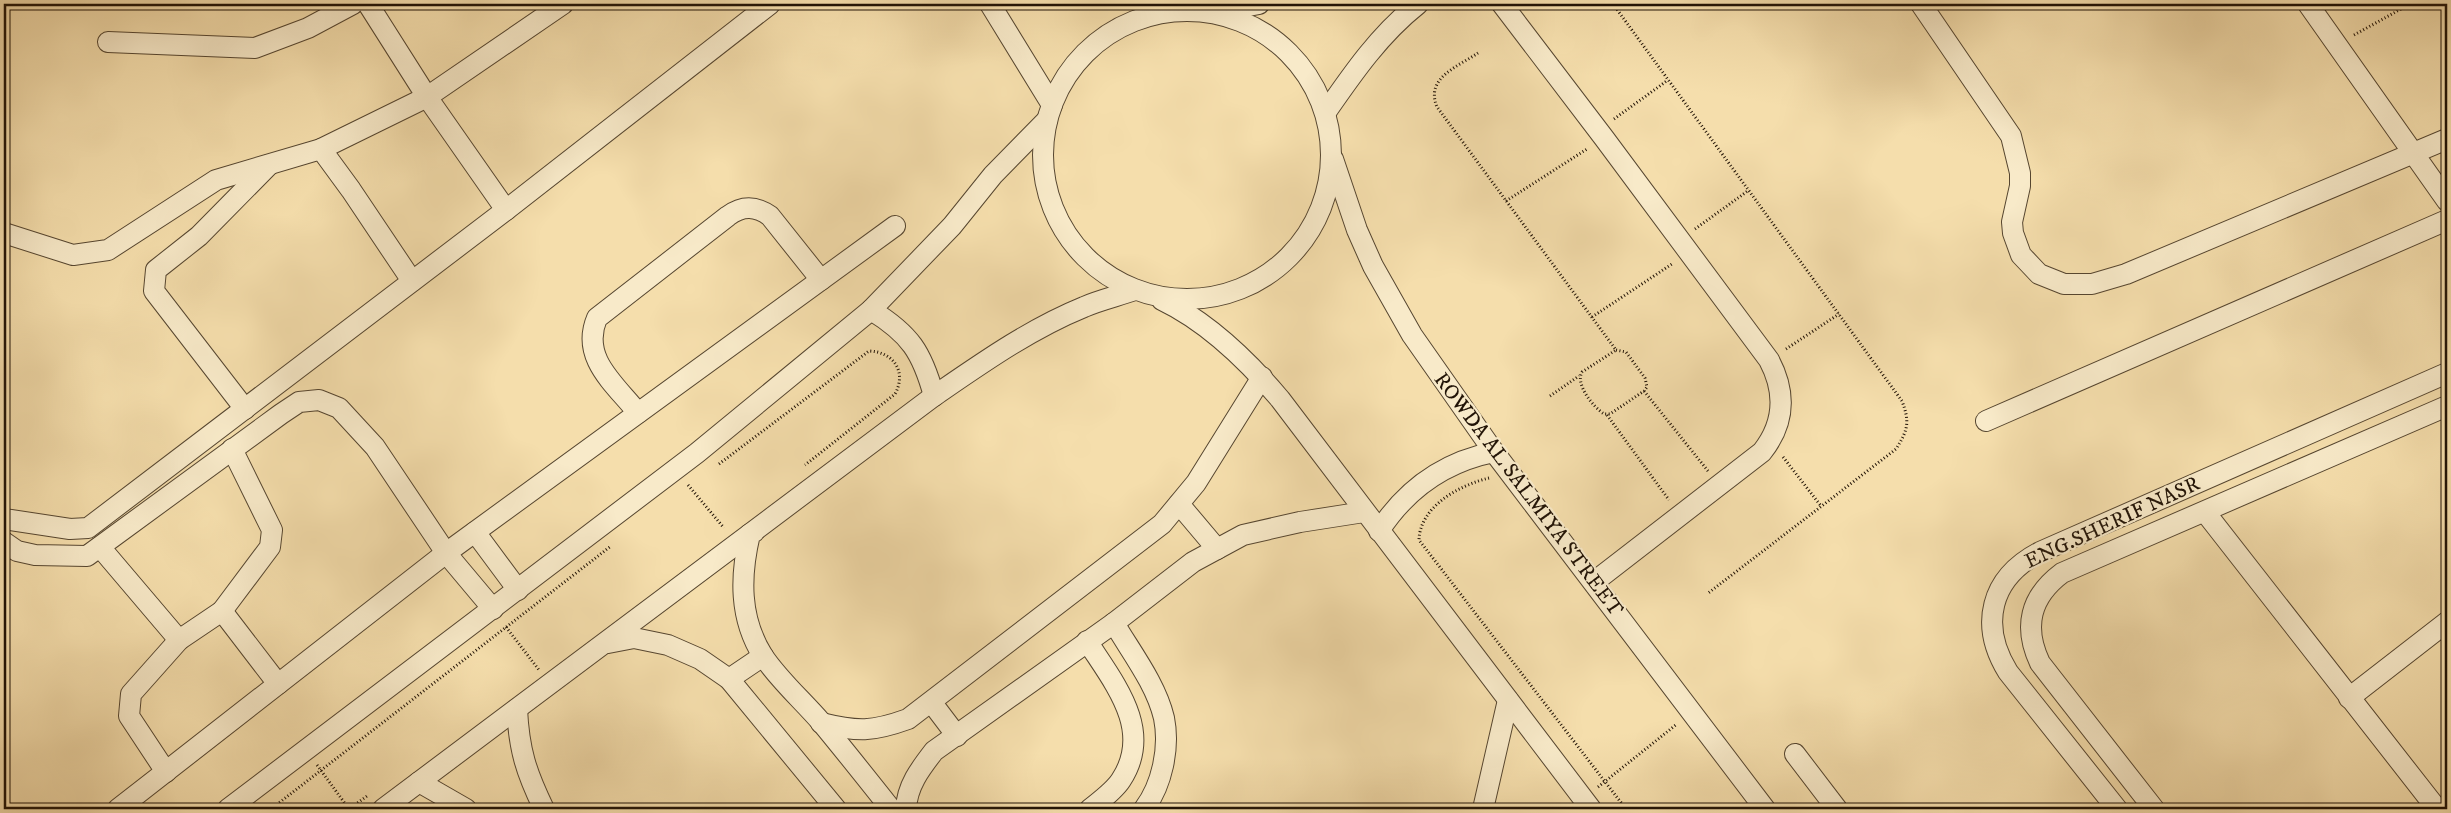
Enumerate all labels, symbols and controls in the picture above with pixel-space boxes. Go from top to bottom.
street label: ROWDA AL SALMIYA STREET [1428,368,1629,622]
street label: ENG.SHERIF NASR [2021,471,2204,575]

